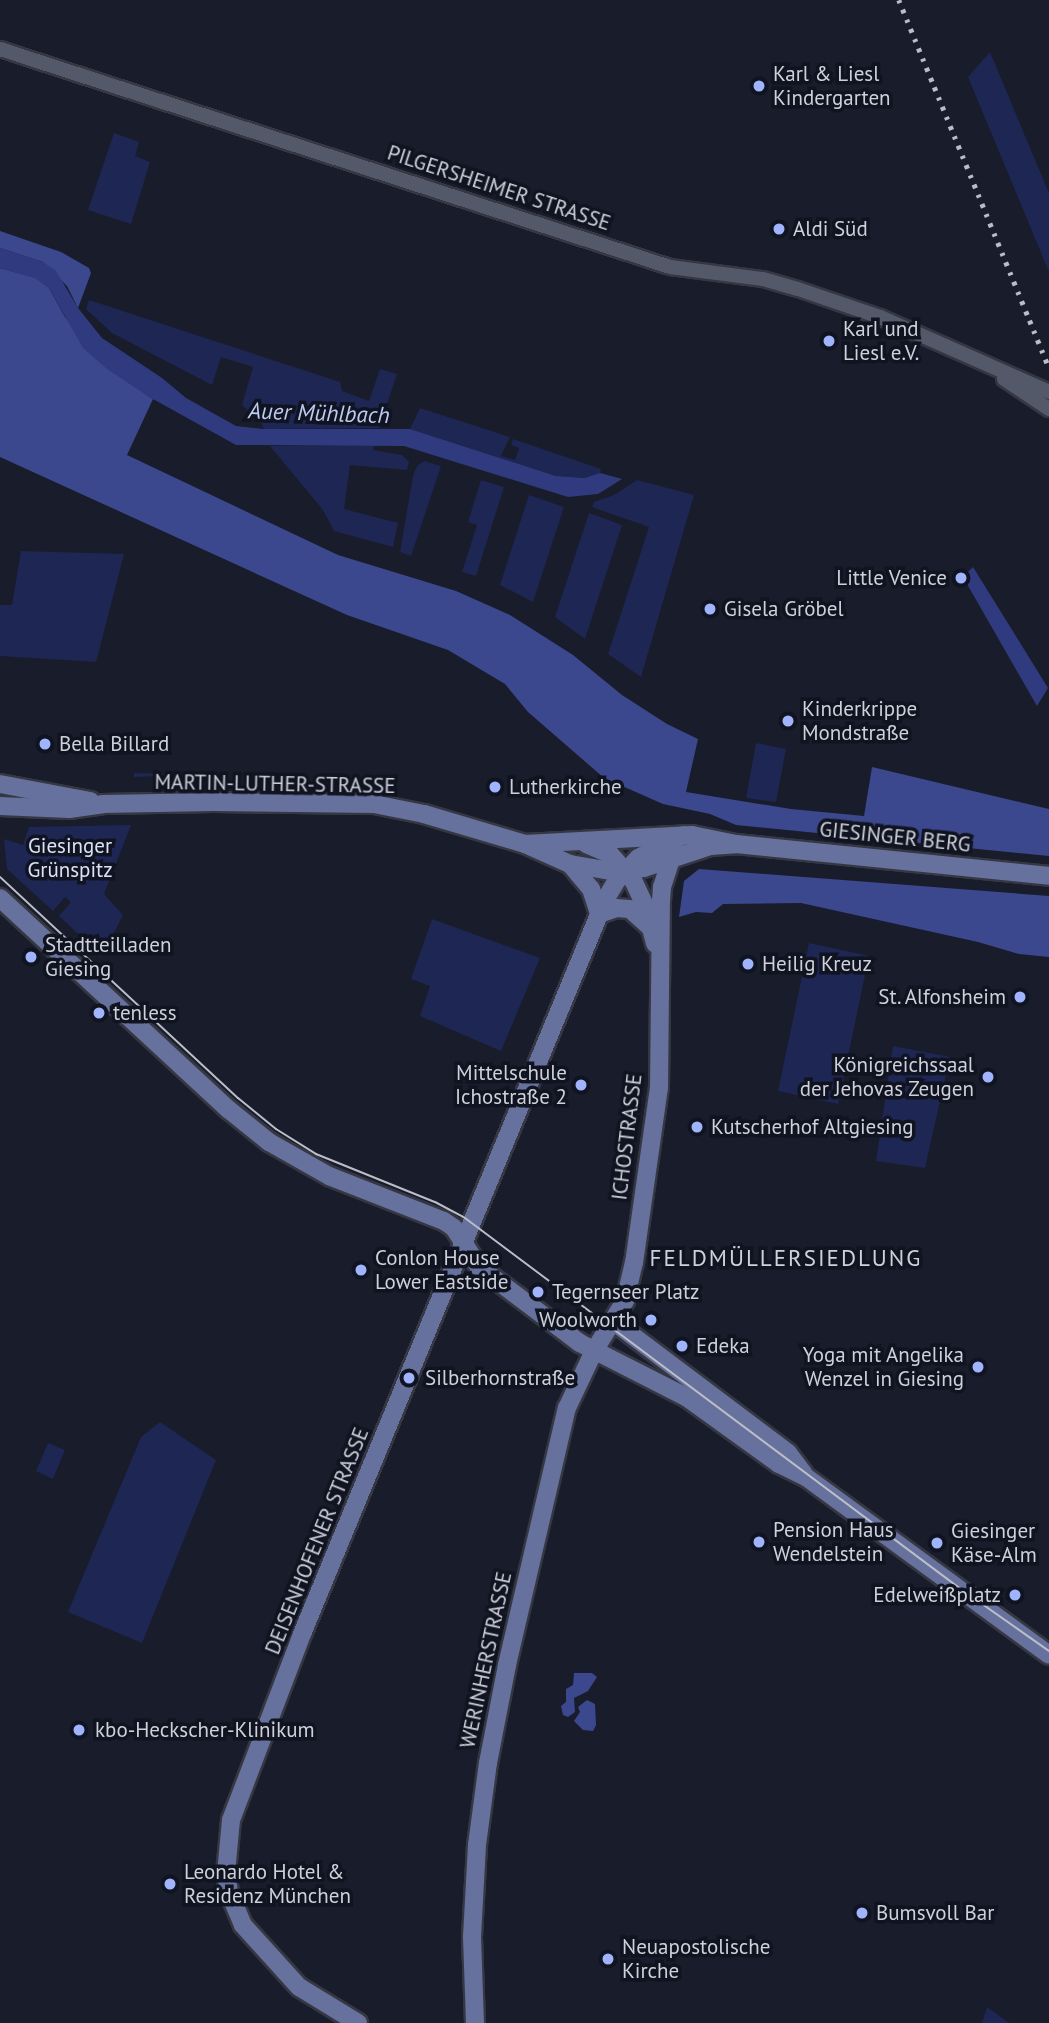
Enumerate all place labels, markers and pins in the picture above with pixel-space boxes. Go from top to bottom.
place label: Karl & Liesl Kindergarten [773,61,891,111]
marker: Karl & Liesl Kindergarten [751,78,767,94]
place label: Aldi Süd [793,216,868,242]
marker: Aldi Süd [771,221,787,237]
place label: Karl und Liesl e.V. [843,316,919,366]
marker: Karl und Liesl e.V. [821,333,837,349]
place label: Little Venice [836,565,947,591]
marker: Little Venice [953,570,969,586]
place label: Gisela Gröbel [724,596,844,622]
marker: Gisela Gröbel [702,601,718,617]
place label: Kinderkrippe Mondstraße [802,696,917,746]
marker: Kinderkrippe Mondstraße [780,713,796,729]
place label: Bella Billard [59,731,169,757]
marker: Bella Billard [37,736,53,752]
place label: Lutherkirche [509,774,622,800]
marker: Lutherkirche [487,779,503,795]
place label: Stadtteilladen Giesing [45,932,171,982]
marker: Stadtteilladen Giesing [23,949,39,965]
place label: Heilig Kreuz [762,951,872,977]
marker: Heilig Kreuz [740,956,756,972]
place label: St. Alfonsheim [876,984,1006,1010]
marker: St. Alfonsheim [1012,989,1028,1005]
place label: tenless [113,1000,177,1026]
marker: tenless [91,1005,107,1021]
place label: Königreichssaal der Jehovas Zeugen [799,1052,974,1102]
place label: Mittelschule Ichostraße 2 [455,1060,567,1110]
marker: Königreichssaal der Jehovas Zeugen [980,1069,996,1085]
marker: Mittelschule Ichostraße 2 [573,1077,589,1093]
place label: Kutscherhof Altgiesing [711,1114,914,1140]
marker: Kutscherhof Altgiesing [689,1119,705,1135]
place label: Conlon House Lower Eastside [375,1245,508,1295]
marker: Conlon House Lower Eastside [353,1262,369,1278]
place label: Tegernseer Platz [552,1279,699,1305]
marker: Tegernseer Platz [530,1284,546,1300]
place label: Woolworth [539,1307,637,1333]
marker: Woolworth [643,1312,659,1328]
place label: Edeka [696,1333,750,1359]
marker: Edeka [674,1338,690,1354]
place label: Yoga mit Angelika Wenzel in Giesing [802,1342,964,1392]
marker: Yoga mit Angelika Wenzel in Giesing [970,1359,986,1375]
place label: Silberhornstraße [425,1365,575,1391]
marker: Silberhornstraße [399,1368,419,1388]
place label: Pension Haus Wendelstein [773,1517,894,1567]
place label: Giesinger Käse-Alm [951,1518,1037,1568]
marker: Pension Haus Wendelstein [751,1534,767,1550]
marker: Giesinger Käse-Alm [929,1535,945,1551]
place label: Edelweißplatz [873,1582,1001,1608]
marker: Edelweißplatz [1007,1587,1023,1603]
place label: kbo-Heckscher-Klinikum [95,1717,315,1743]
marker: kbo-Heckscher-Klinikum [69,1720,89,1740]
place label: Leonardo Hotel & Residenz München [184,1859,352,1909]
marker: Leonardo Hotel & Residenz München [162,1876,178,1892]
place label: Bumsvoll Bar [876,1900,994,1926]
marker: Bumsvoll Bar [854,1905,870,1921]
place label: Neuapostolische Kirche [622,1934,770,1984]
marker: Neuapostolische Kirche [600,1951,616,1967]

